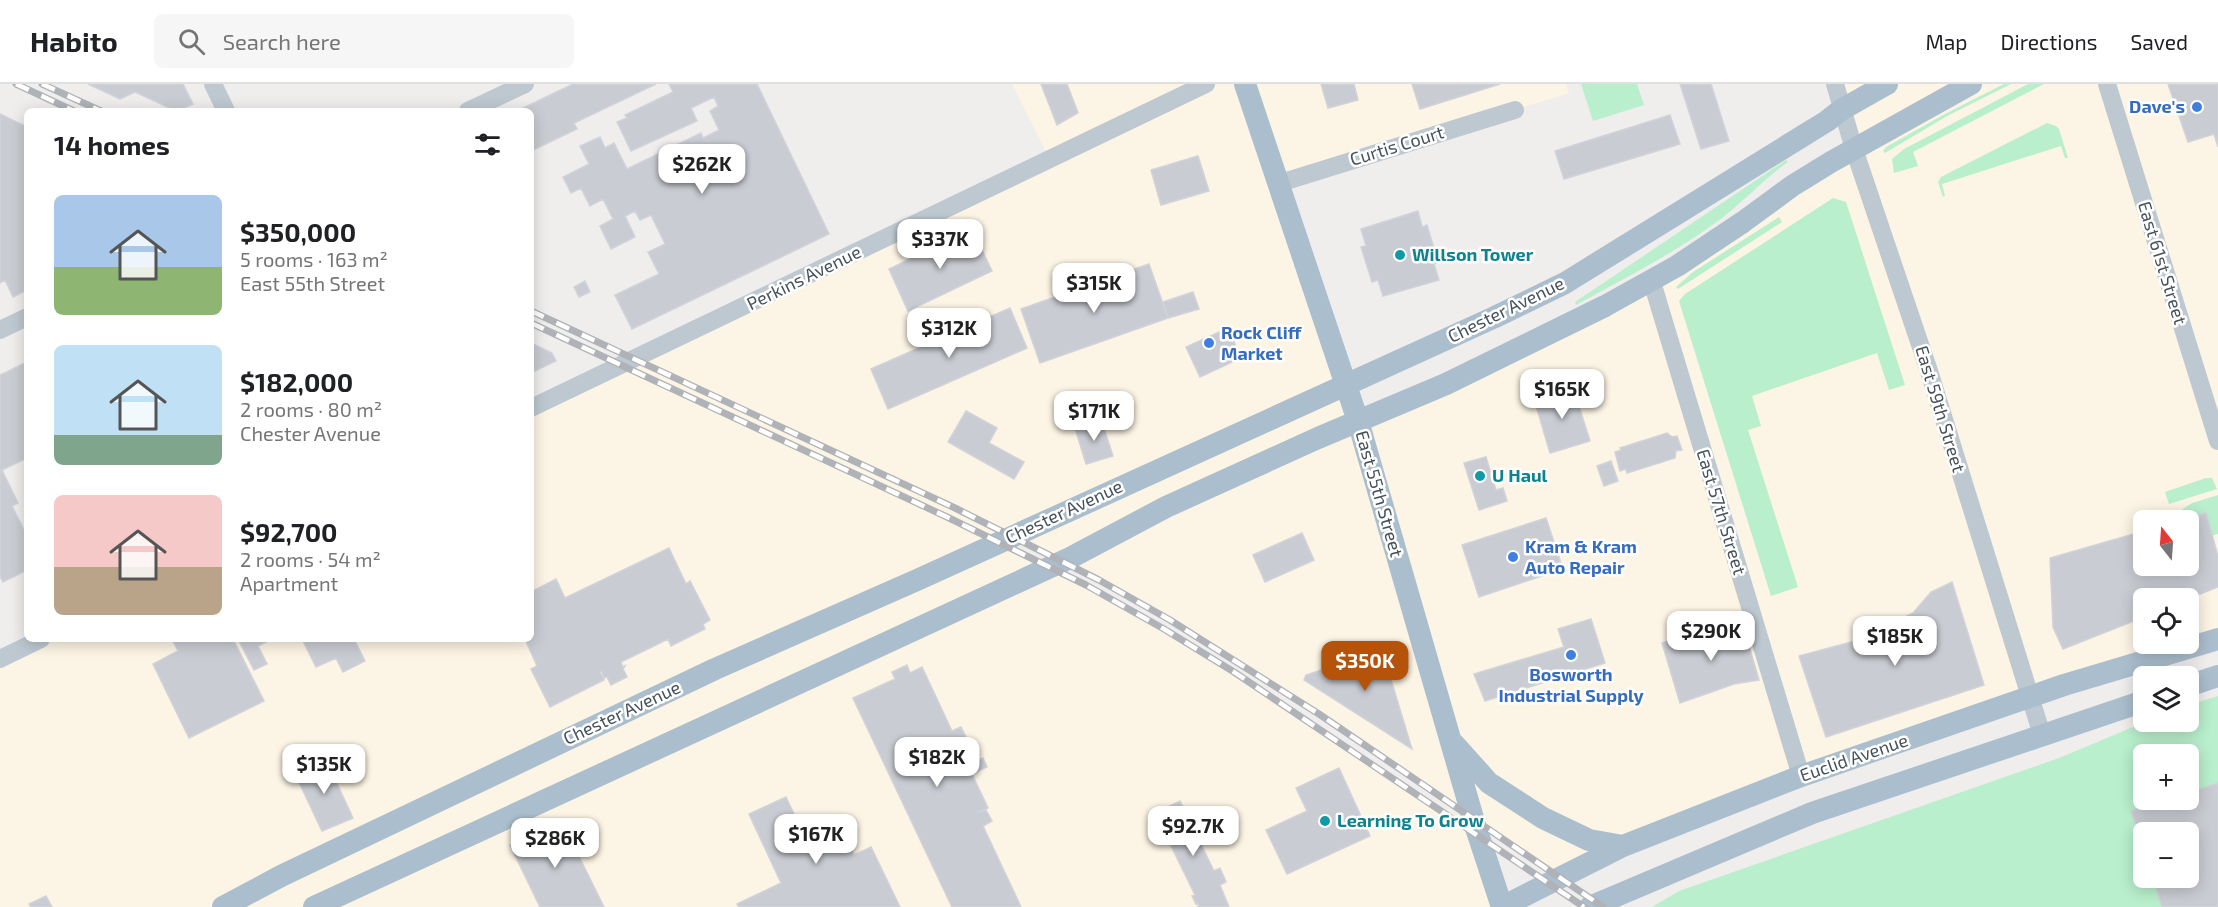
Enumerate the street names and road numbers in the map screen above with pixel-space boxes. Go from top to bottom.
street label: Curtis Court [1347,120,1446,170]
street label: East 61st Street [2134,199,2192,327]
street label: Perkins Avenue [743,240,864,314]
street label: Chester Avenue [1444,271,1567,347]
street label: East 59th Street [1911,343,1971,475]
street label: East 55th Street [1351,428,1409,560]
street label: East 57th Street [1692,446,1752,577]
street label: Chester Avenue [1001,474,1126,548]
street label: Chester Avenue [559,675,684,749]
street label: Euclid Avenue [1797,728,1911,786]

